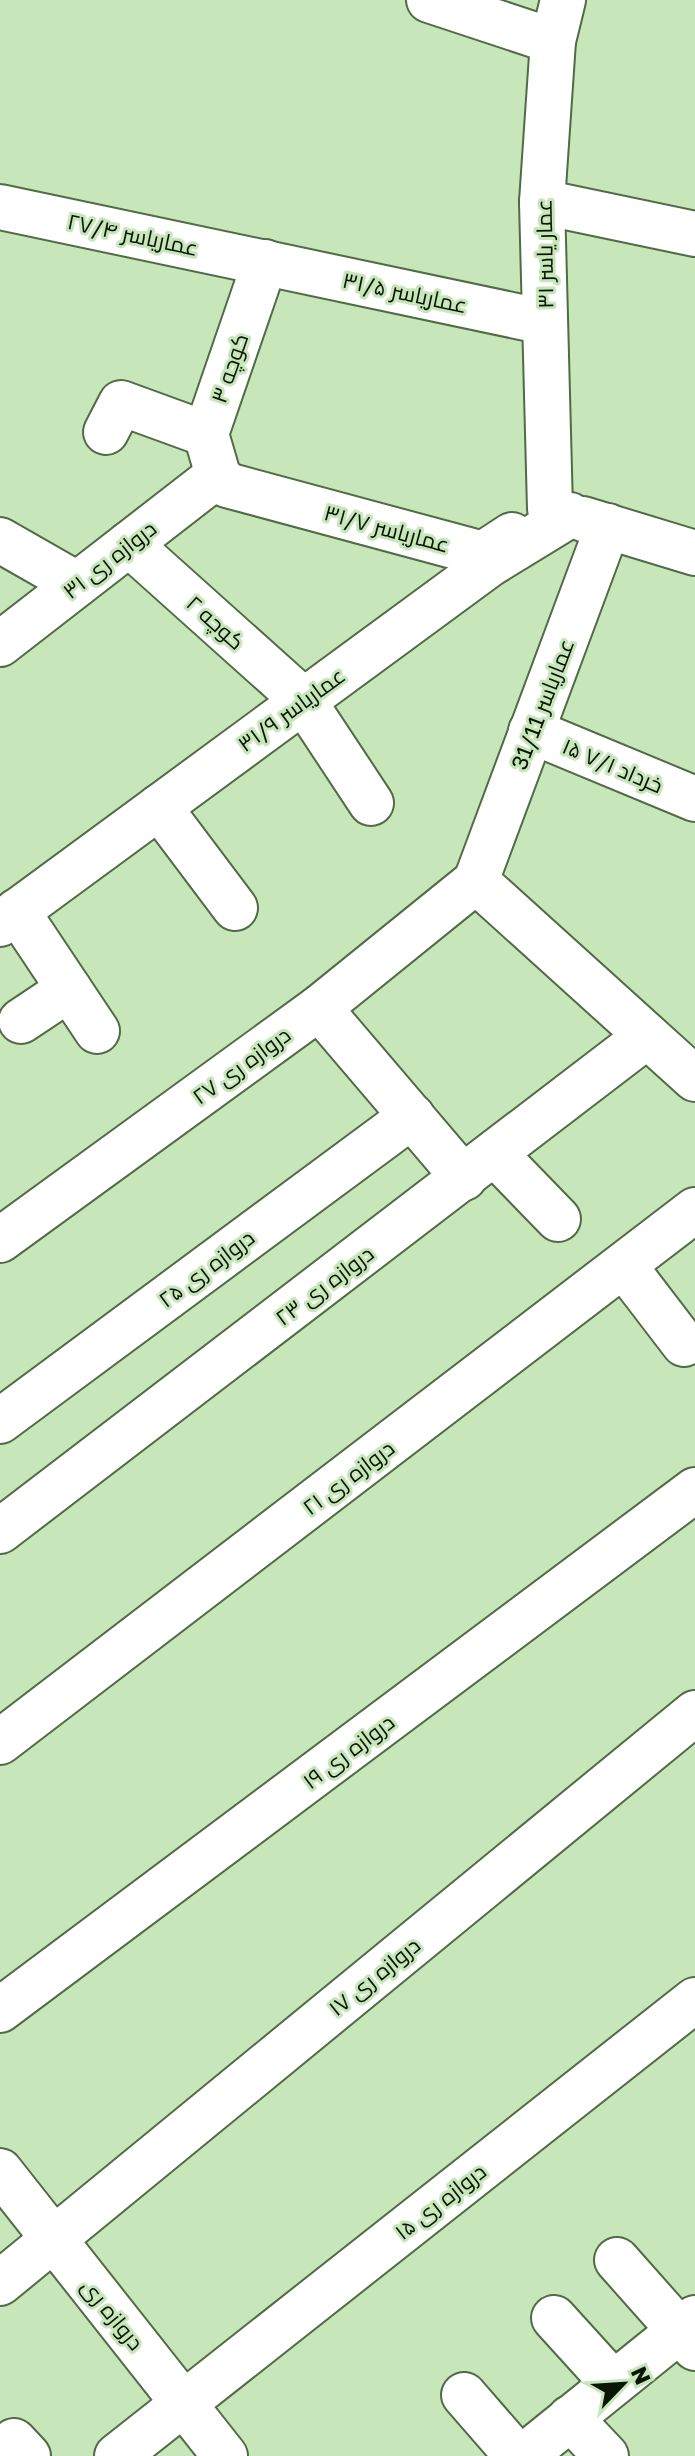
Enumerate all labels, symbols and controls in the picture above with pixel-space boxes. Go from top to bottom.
street label: عمار یاسر ۳۱ [530,199,558,309]
street label: عماریاسر ۲۷/۴ [65,207,201,261]
street label: عماریاسر ۳۱/۵ [340,266,470,318]
street label: کوچه ۳ [205,330,255,407]
street label: عماریاسر ۳۱/۷ [321,498,453,558]
street label: دروازه ری ۳۱ [57,514,161,604]
street label: کوچه ۲ [180,589,250,656]
street label: عماریاسر 31/11 [505,635,579,773]
street label: عماریاسر ۳۱/۹ [232,661,350,757]
street label: ۱۵ خرداد ۷/۱ [559,732,667,798]
street label: دروازه ری ۲۷ [187,1020,295,1110]
street label: دروازه ری ۲۵ [153,1223,259,1313]
street label: دروازه ری ۲۳ [270,1239,378,1331]
street label: دروازه ری ۲۱ [297,1434,399,1520]
street label: دروازه ری ۱۹ [297,1708,399,1794]
street label: دروازه ری ۱۷ [323,1931,425,2021]
street label: دروازه ری ۱۵ [389,2157,491,2245]
street label: دروازه ری [76,2273,150,2355]
north arrow [583,2344,663,2424]
text: N [626,2362,657,2389]

